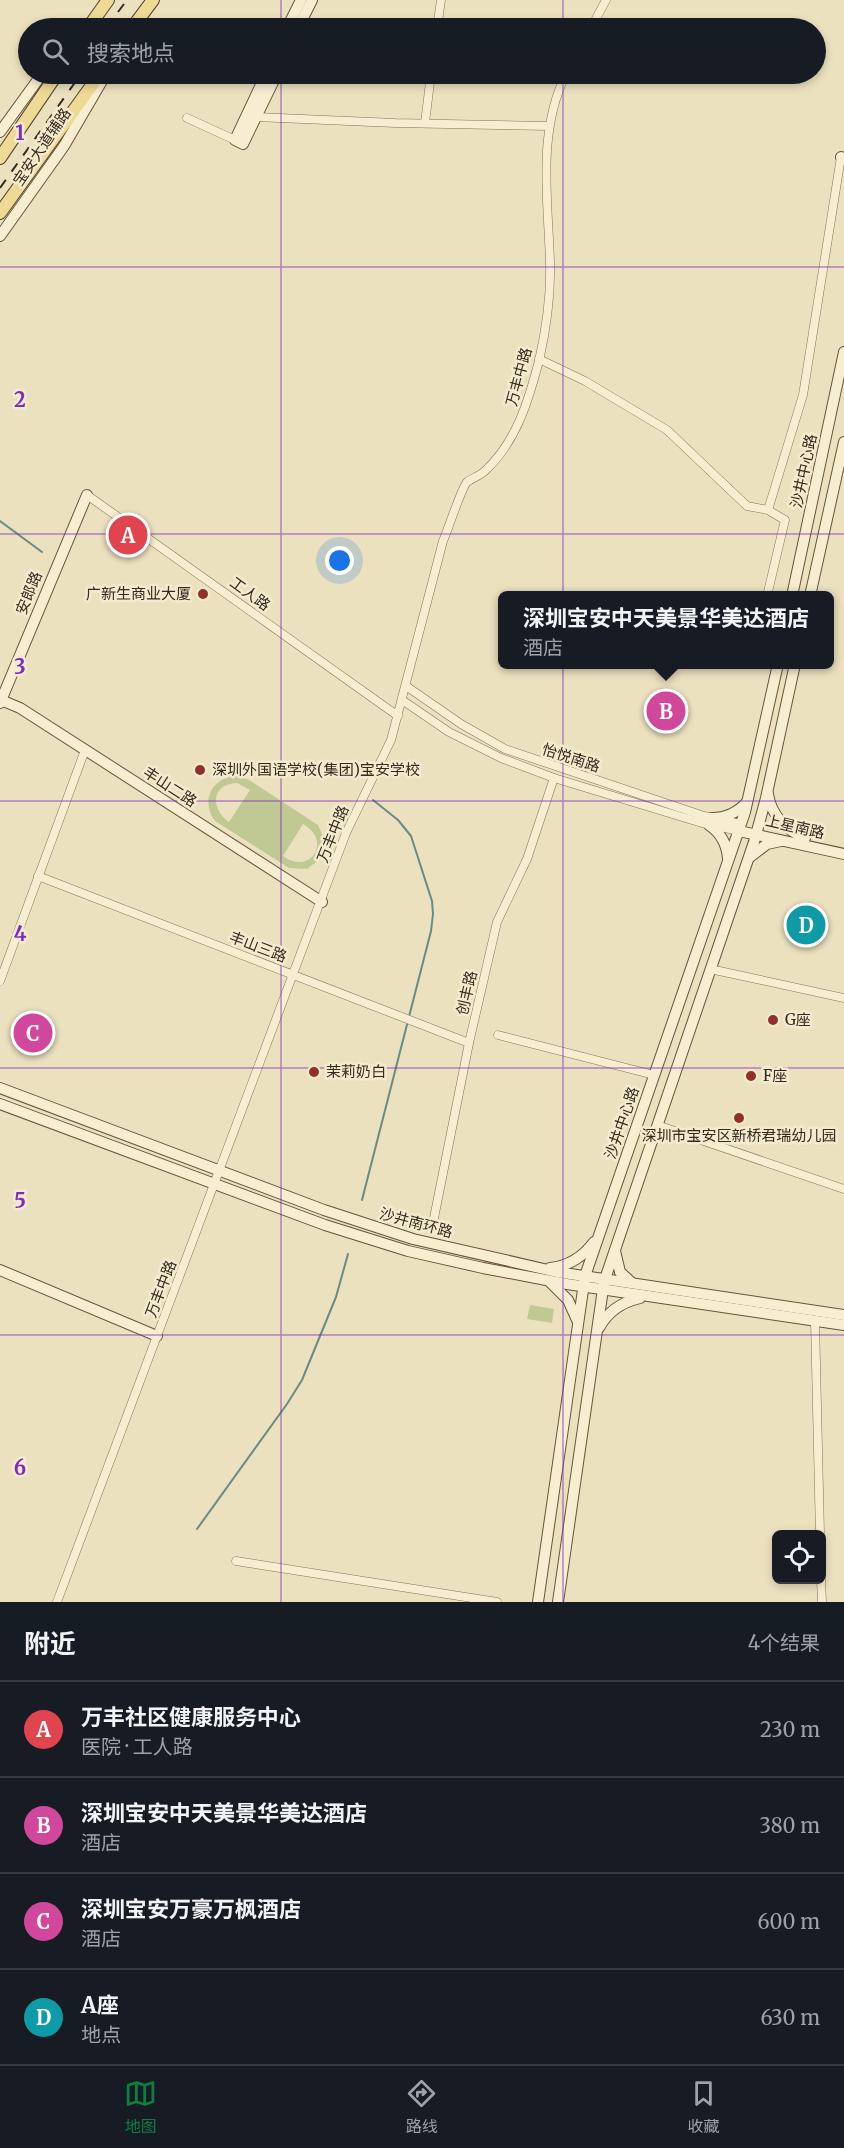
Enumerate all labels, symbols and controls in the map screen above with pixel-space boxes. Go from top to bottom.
search box [18,18,826,84]
icon: search [39,35,72,68]
text: 搜索地点 [87,39,175,67]
street label: 宝安大道辅路 [9,104,75,189]
text: 1 [15,120,25,145]
street label: 万丰中路 [502,345,535,408]
text: 2 [14,387,26,412]
street label: 沙井中心路 [786,432,821,510]
pin: A [108,512,148,558]
your location [325,546,354,575]
street label: 安郎路 [11,568,46,617]
street label: 工人路 [227,573,274,615]
place label: 广新生商业大厦 [86,584,191,603]
marker: 广新生商业大厦 [196,587,210,601]
popup [498,591,834,669]
text: 深圳宝安中天美景华美达酒店 [523,604,809,632]
text: 酒店 [523,635,563,660]
text: 3 [14,654,26,679]
pin: B [646,688,686,734]
street label: 怡悦南路 [540,739,603,776]
place label: 深圳外国语学校(集团)宝安学校 [212,760,420,779]
street label: 丰山二路 [140,762,201,811]
marker: 深圳外国语学校(集团)宝安学校 [193,763,207,777]
street label: 万丰中路 [312,802,353,865]
street label: 上星南路 [764,811,826,843]
pin: D [786,902,826,948]
text: 4 [14,921,27,946]
street label: 丰山三路 [227,927,290,966]
street label: 创丰路 [452,969,481,1017]
pin: C [14,1010,52,1056]
place label: G座 [785,1010,811,1029]
marker: G座 [766,1013,780,1027]
place label: 茉莉奶白 [326,1062,386,1081]
marker: 茉莉奶白 [307,1065,321,1079]
place label: F座 [763,1066,787,1085]
marker: F座 [744,1069,758,1083]
street label: 沙井中心路 [600,1084,643,1161]
marker: 深圳市宝安区新桥君瑞幼儿园 [732,1111,746,1125]
place label: 深圳市宝安区新桥君瑞幼儿园 [641,1126,837,1145]
text: 5 [14,1188,26,1213]
street label: 沙井南环路 [377,1204,455,1241]
street label: 万丰中路 [141,1257,180,1320]
text: 6 [14,1455,26,1480]
map controls [772,1530,826,1584]
button: locate [772,1530,826,1584]
text: 附近 [24,1627,76,1660]
text: 4个结果 [748,1630,820,1655]
text: 万丰社区健康服务中心 [81,1703,301,1731]
text: A [36,1717,51,1742]
text: 230 m [760,1717,820,1742]
text: 医院 · 工人路 [81,1734,193,1759]
text: 深圳宝安中天美景华美达酒店 [81,1799,367,1827]
text: B [37,1813,50,1838]
text: 380 m [759,1813,820,1838]
text: 酒店 [81,1830,121,1855]
text: 深圳宝安万豪万枫酒店 [81,1895,301,1923]
text: C [37,1909,50,1934]
text: 600 m [757,1909,820,1934]
text: 酒店 [81,1926,121,1951]
text: A座 [81,1991,119,2019]
text: D [36,2005,51,2030]
text: 630 m [760,2005,820,2030]
text: 地点 [81,2022,121,2047]
tab: 地图 [124,2077,157,2137]
tab: 路线 [405,2077,438,2137]
tab: 收藏 [687,2077,720,2137]

